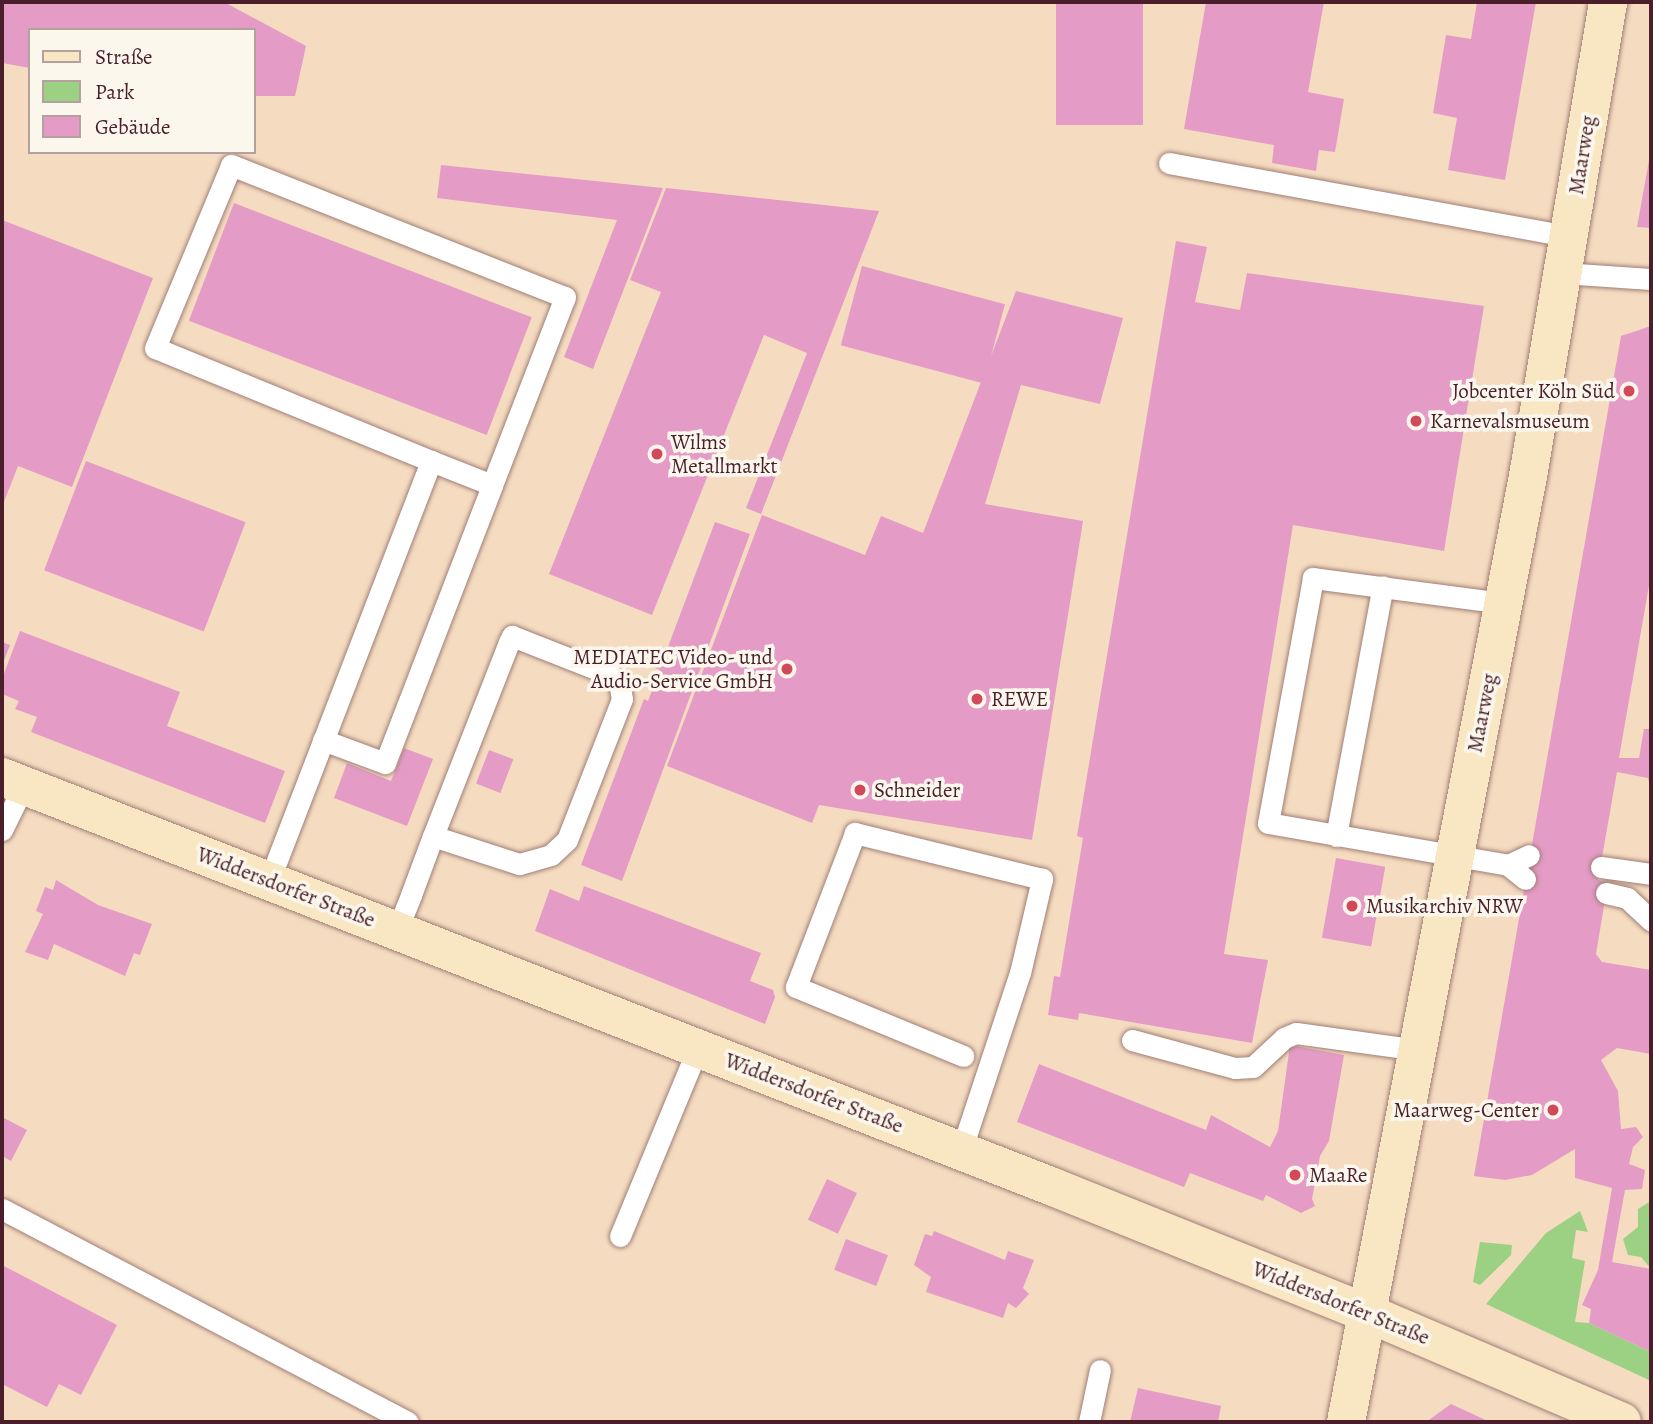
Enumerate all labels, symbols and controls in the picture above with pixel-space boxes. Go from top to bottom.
legend [28,28,256,154]
text: Straße [95,43,153,71]
text: Park [95,78,134,106]
text: Gebäude [95,113,171,141]
street label: Maarweg [1563,114,1601,196]
place label: Jobcenter Köln Süd [1452,378,1615,404]
marker: Jobcenter Köln Süd [1621,383,1637,399]
place label: Karnevalsmuseum [1430,408,1590,434]
marker: Karnevalsmuseum [1408,413,1424,429]
place label: Wilms Metallmarkt [671,429,777,479]
marker: Wilms Metallmarkt [649,446,665,462]
place label: MEDIATEC Video- und Audio-Service GmbH [573,644,773,694]
marker: MEDIATEC Video- und Audio-Service GmbH [779,661,795,677]
street label: Maarweg [1462,671,1502,755]
place label: REWE [991,686,1048,712]
marker: REWE [969,691,985,707]
place label: Schneider [874,777,960,803]
marker: Schneider [852,782,868,798]
street label: Widdersdorfer Straße [193,841,379,933]
place label: Musikarchiv NRW [1366,893,1523,919]
marker: Musikarchiv NRW [1344,898,1360,914]
street label: Widdersdorfer Straße [721,1047,907,1139]
place label: Maarweg-Center [1393,1097,1539,1123]
marker: Maarweg-Center [1545,1102,1561,1118]
place label: MaaRe [1309,1162,1367,1188]
marker: MaaRe [1287,1167,1303,1183]
street label: Widdersdorfer Straße [1249,1256,1433,1350]

